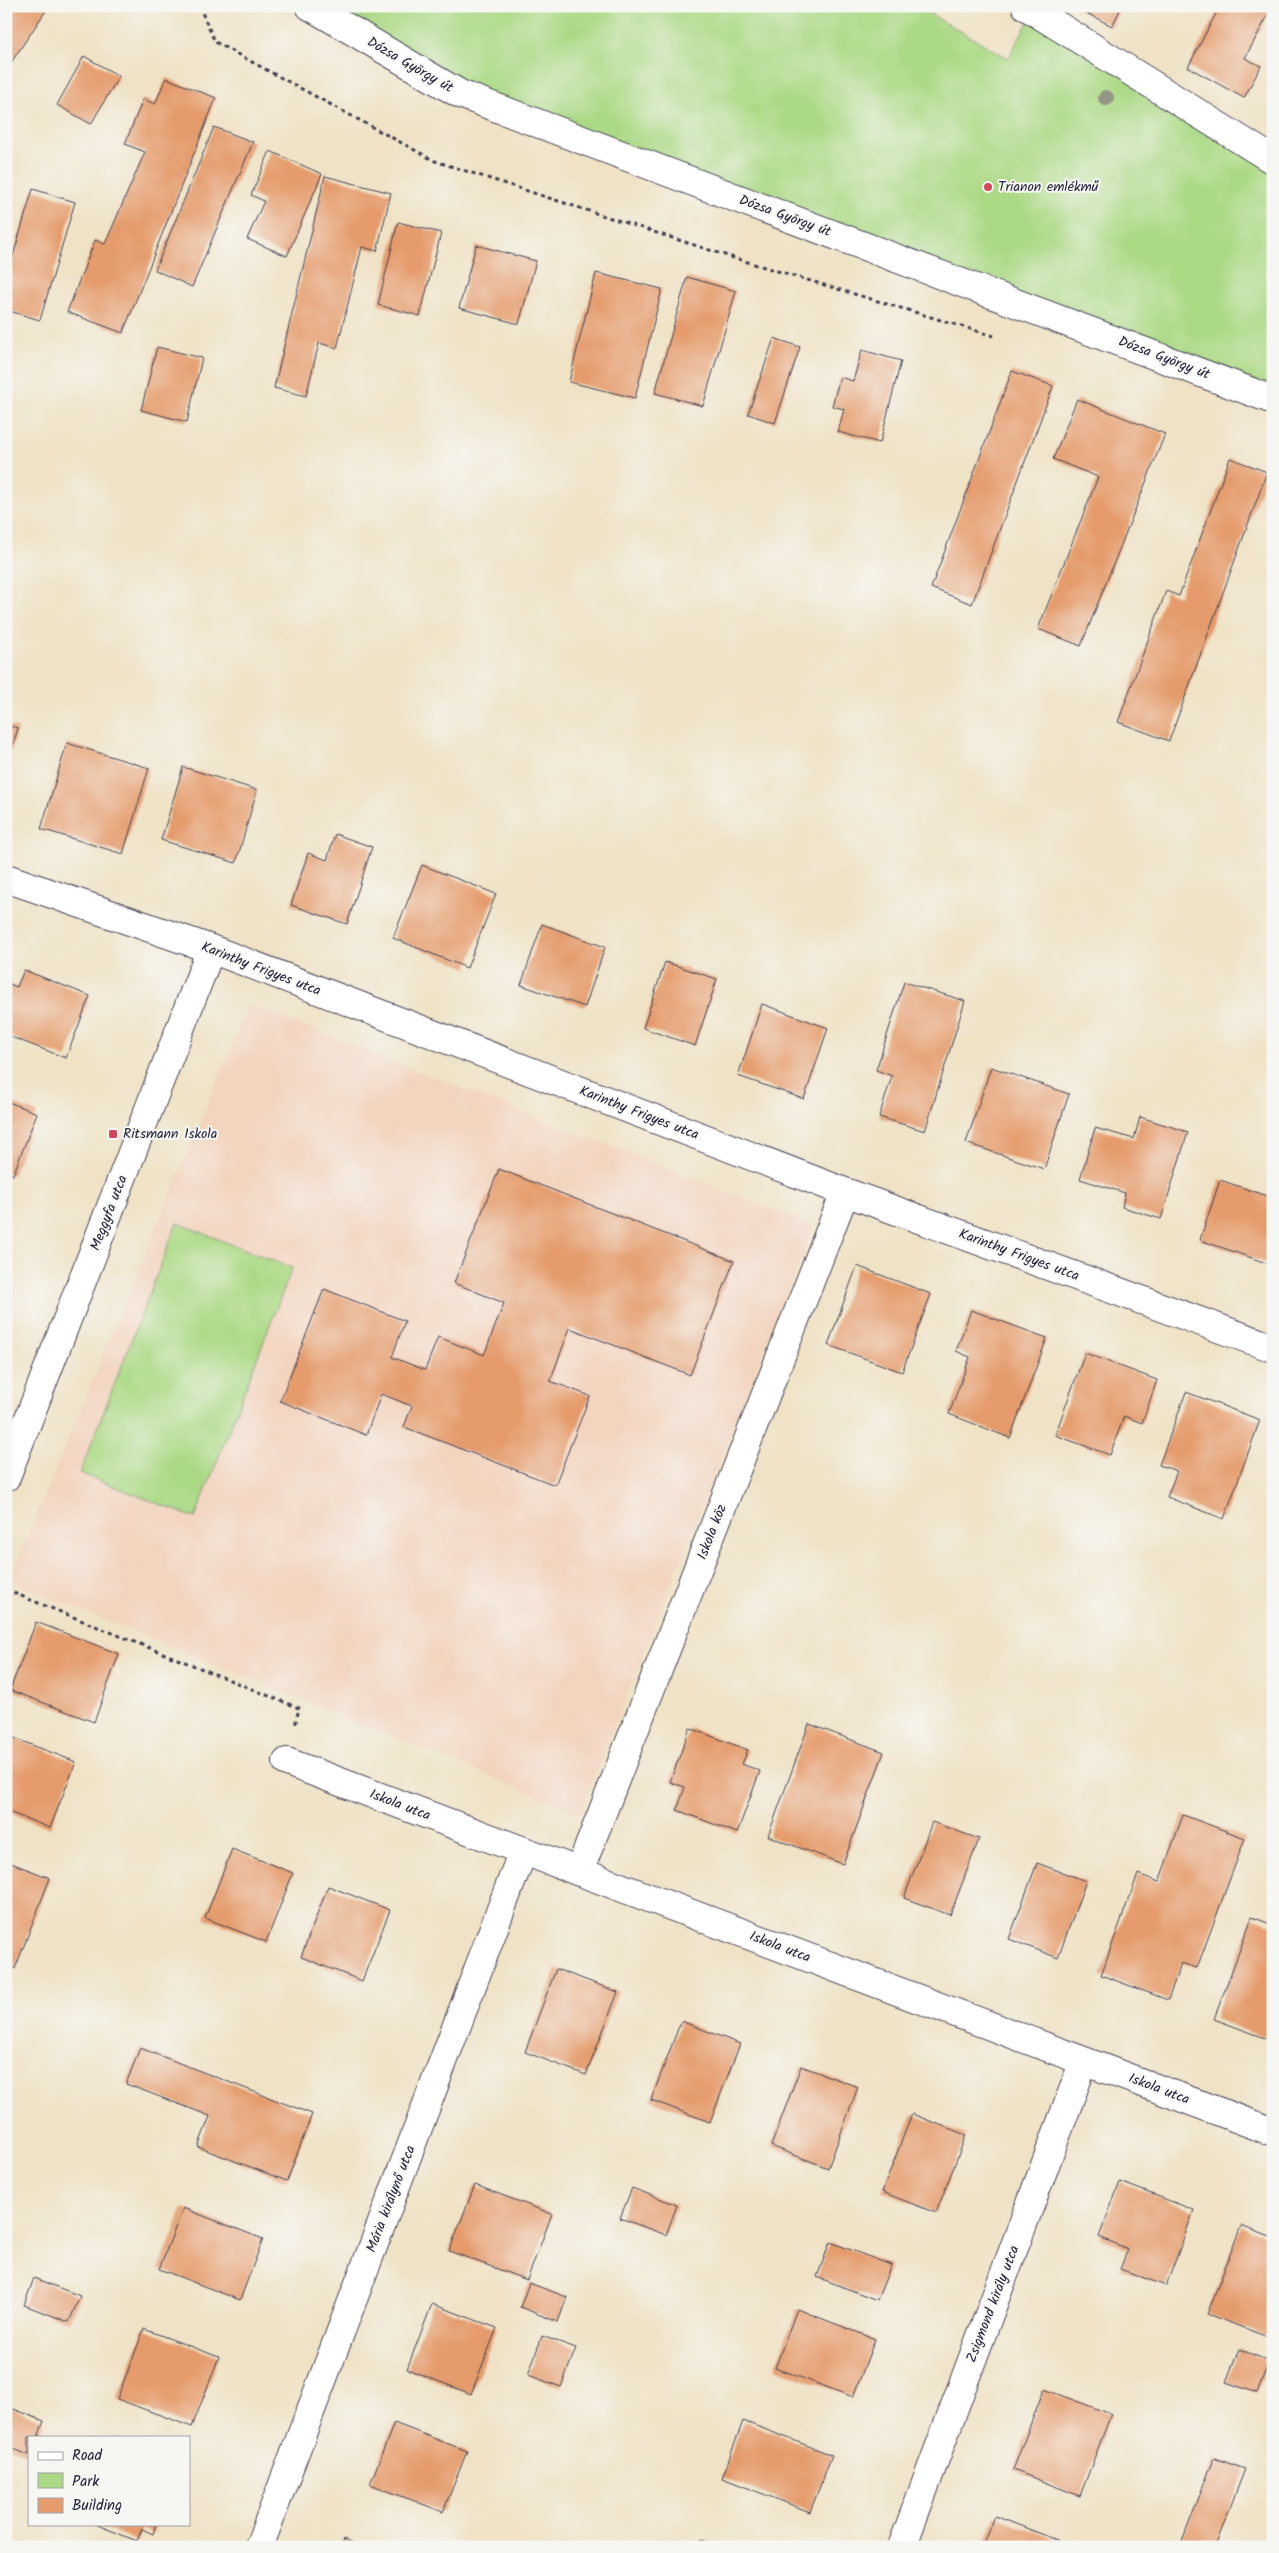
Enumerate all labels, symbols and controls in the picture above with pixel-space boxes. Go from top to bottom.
street label: Dózsa György út [363,31,458,99]
place label: Trianon emlékmű [998,176,1100,198]
marker: Trianon emlékmű [982,181,994,193]
street label: Dózsa György út [736,189,835,243]
street label: Dózsa György út [1115,330,1214,386]
street label: Karinthy Frigyes utca [198,936,324,1002]
street label: Karinthy Frigyes utca [576,1080,702,1146]
place label: Ritsmann Iskola [123,1123,217,1145]
marker: Ritsmann Iskola [107,1128,119,1140]
street label: Meggyfa utca [84,1172,134,1254]
street label: Karinthy Frigyes utca [956,1223,1082,1287]
street label: Iskola köz [691,1501,733,1563]
street label: Iskola utca [366,1783,434,1827]
street label: Iskola utca [746,1925,814,1969]
street label: Iskola utca [1125,2067,1193,2111]
street label: Mária királynő utca [360,2142,422,2256]
street label: Zsigmond király utca [961,2242,1025,2366]
legend [28,2436,190,2526]
text: Road [72,2444,103,2468]
text: Park [72,2470,100,2494]
text: Building [72,2494,122,2518]

